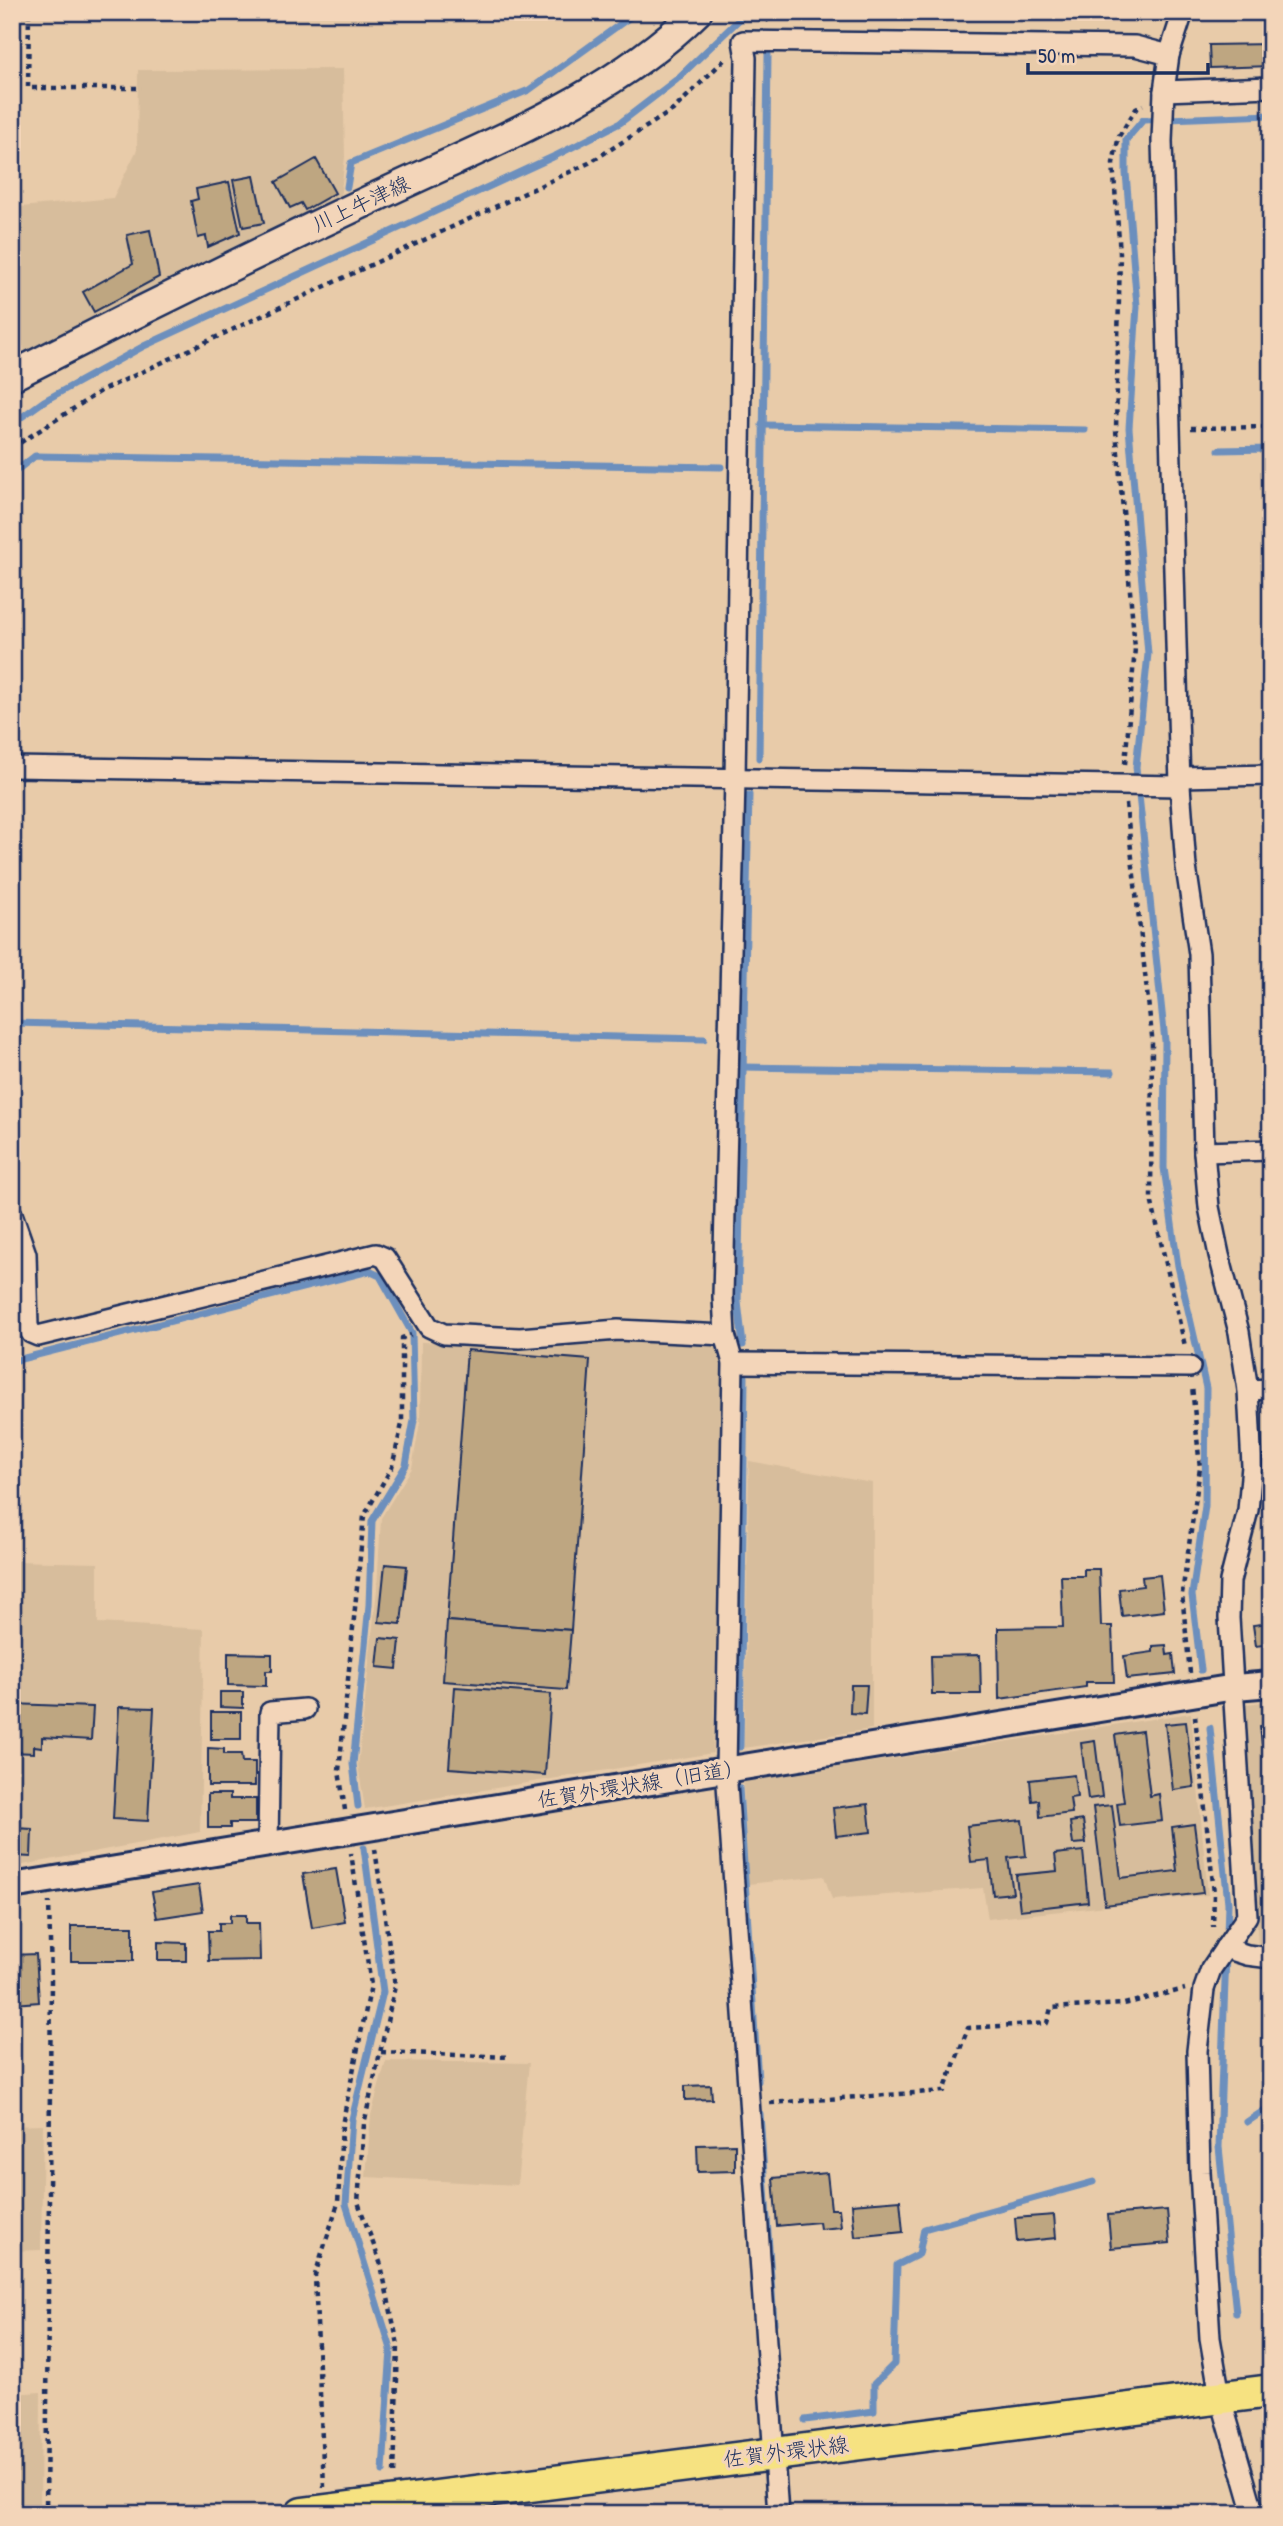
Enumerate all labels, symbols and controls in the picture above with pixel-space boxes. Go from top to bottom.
scale bar [1028,32,1208,76]
text: 50 m [1038,41,1075,70]
street label: 川上牛津線 [307,168,414,239]
street label: 佐賀外環状線（旧道） [535,1753,747,1814]
street label: 佐賀外環状線 [722,2429,850,2474]

